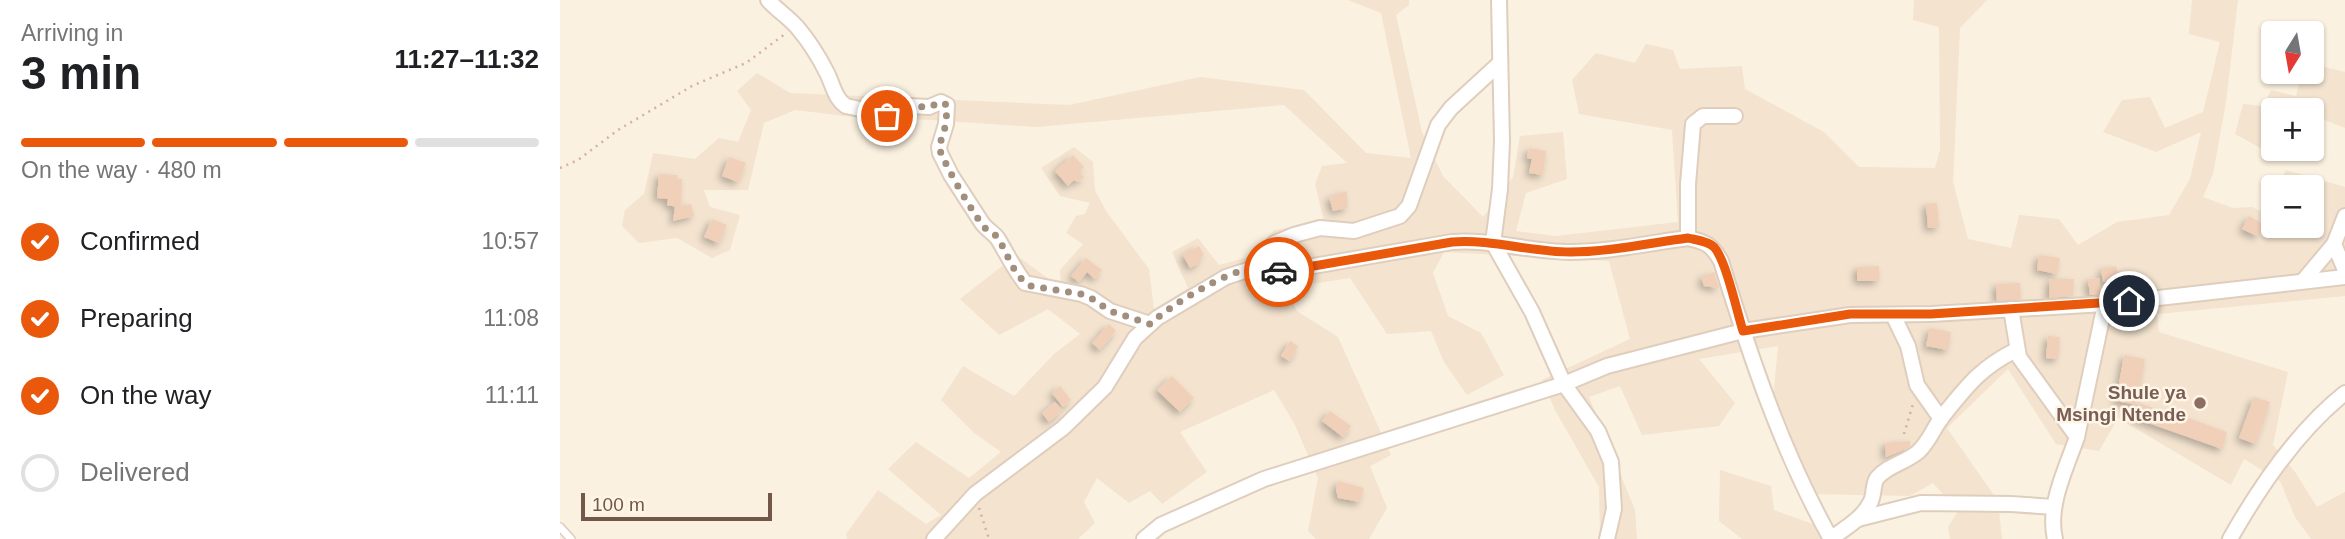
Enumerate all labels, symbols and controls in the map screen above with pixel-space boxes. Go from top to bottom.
text: Arriving in [21,20,123,46]
north arrow [2261,21,2324,84]
map controls [2261,21,2324,238]
text: 11:27–11:32 [394,44,539,74]
text: 3 min [21,47,141,99]
pin [857,86,917,146]
icon: bag [868,97,906,135]
button: + [2261,98,2324,161]
text: On the way · 480 m [21,157,222,183]
button: − [2261,175,2324,238]
icon: check [21,223,59,261]
text: Confirmed [80,226,200,256]
text: 10:57 [481,228,539,254]
courier [1244,237,1314,307]
icon: car [1260,253,1298,291]
pin [2099,271,2159,331]
icon: home [2110,282,2148,320]
icon: check [21,300,59,338]
text: Preparing [80,303,193,333]
text: 11:08 [483,305,539,331]
icon: check [21,377,59,415]
text: On the way [80,380,212,410]
text: 11:11 [485,382,539,408]
place label: Shule ya Msingi Ntende [2056,382,2186,425]
marker: Shule ya Msingi Ntende [2192,395,2208,411]
text: Delivered [80,457,190,487]
scale bar [581,490,772,522]
text: 100 m [592,494,645,515]

